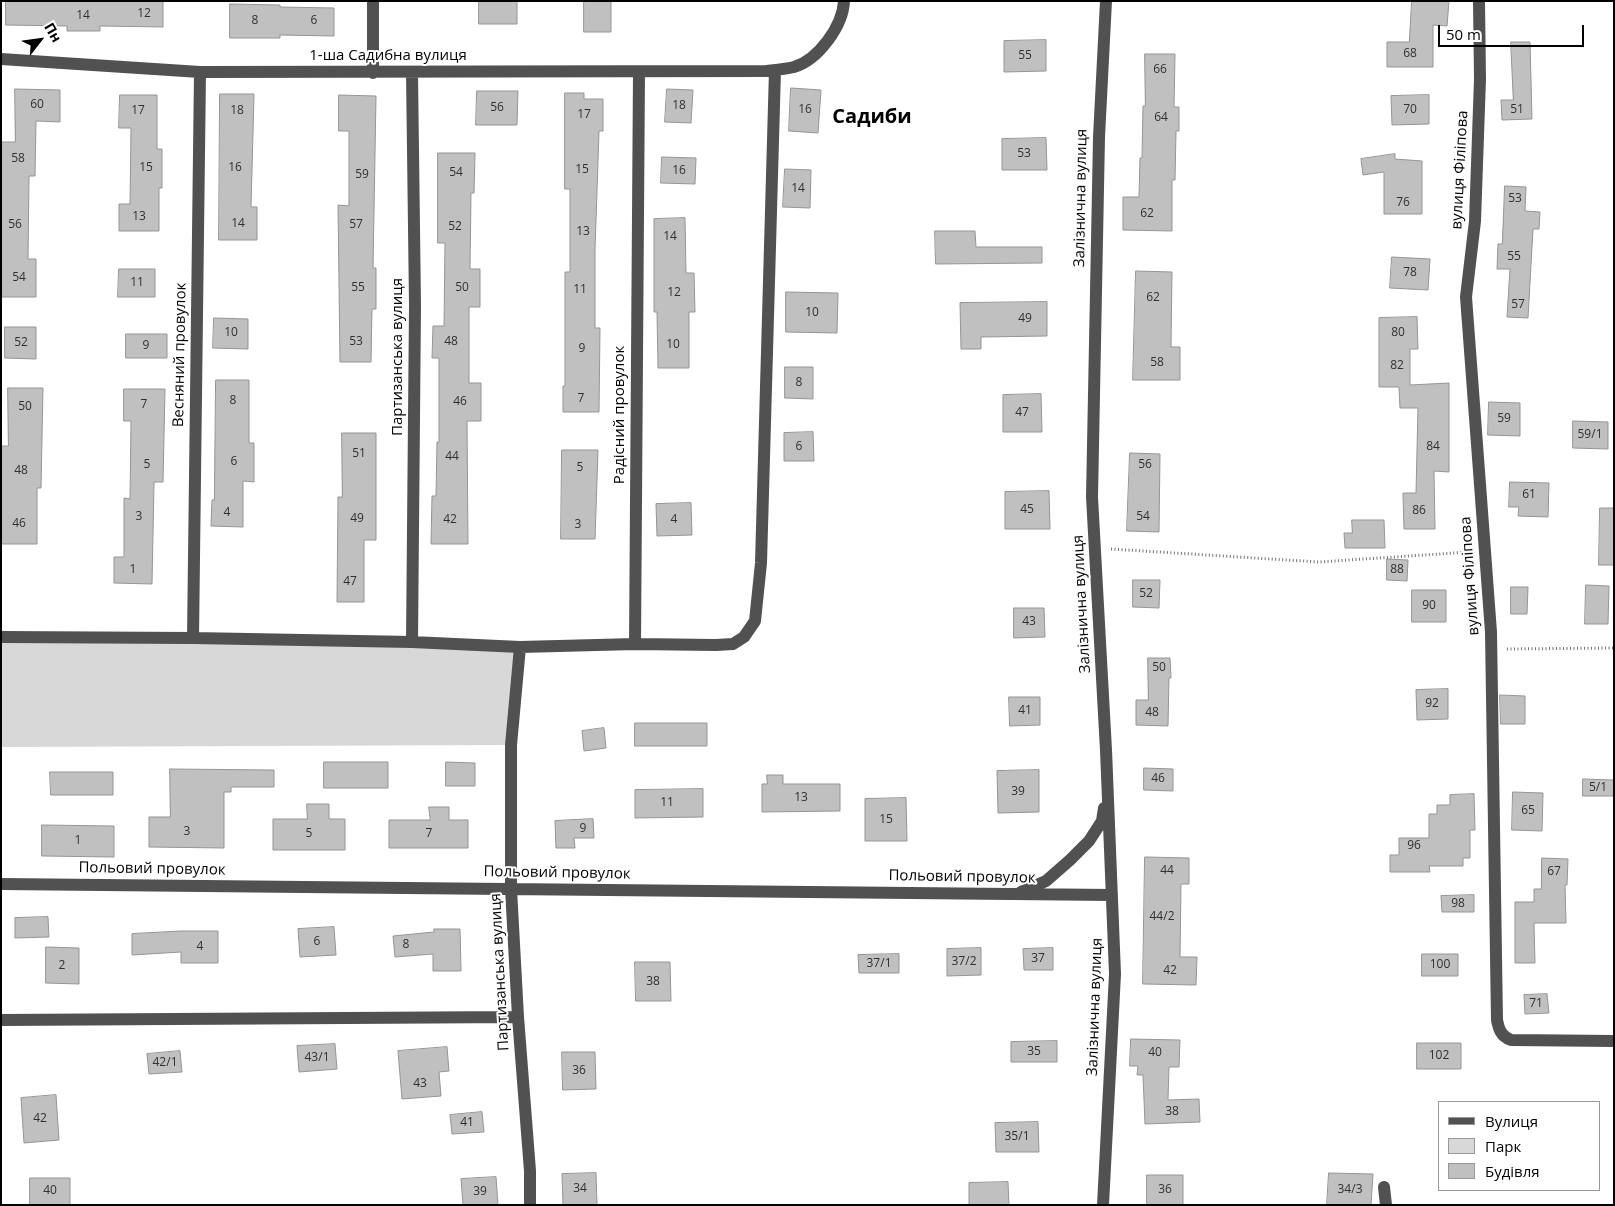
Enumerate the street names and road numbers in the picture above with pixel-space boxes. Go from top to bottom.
street label: 1-ша Садибна вулиця [309,47,467,65]
street label: вулиця Філіпова [1448,110,1472,230]
street label: Залізнична вулиця [1071,129,1091,267]
street label: Партизанська вулиця [389,278,407,436]
street label: Весняний провулок [170,283,190,427]
street label: Радісний провулок [611,346,629,484]
street label: вулиця Філіпова [1457,516,1483,636]
street label: Залізнична вулиця [1069,534,1095,674]
street label: Польовий провулок [78,859,226,879]
street label: Польовий провулок [483,863,631,883]
street label: Польовий провулок [888,867,1036,887]
street label: Партизанська вулиця [487,893,513,1051]
street label: Залізнична вулиця [1084,937,1106,1077]

